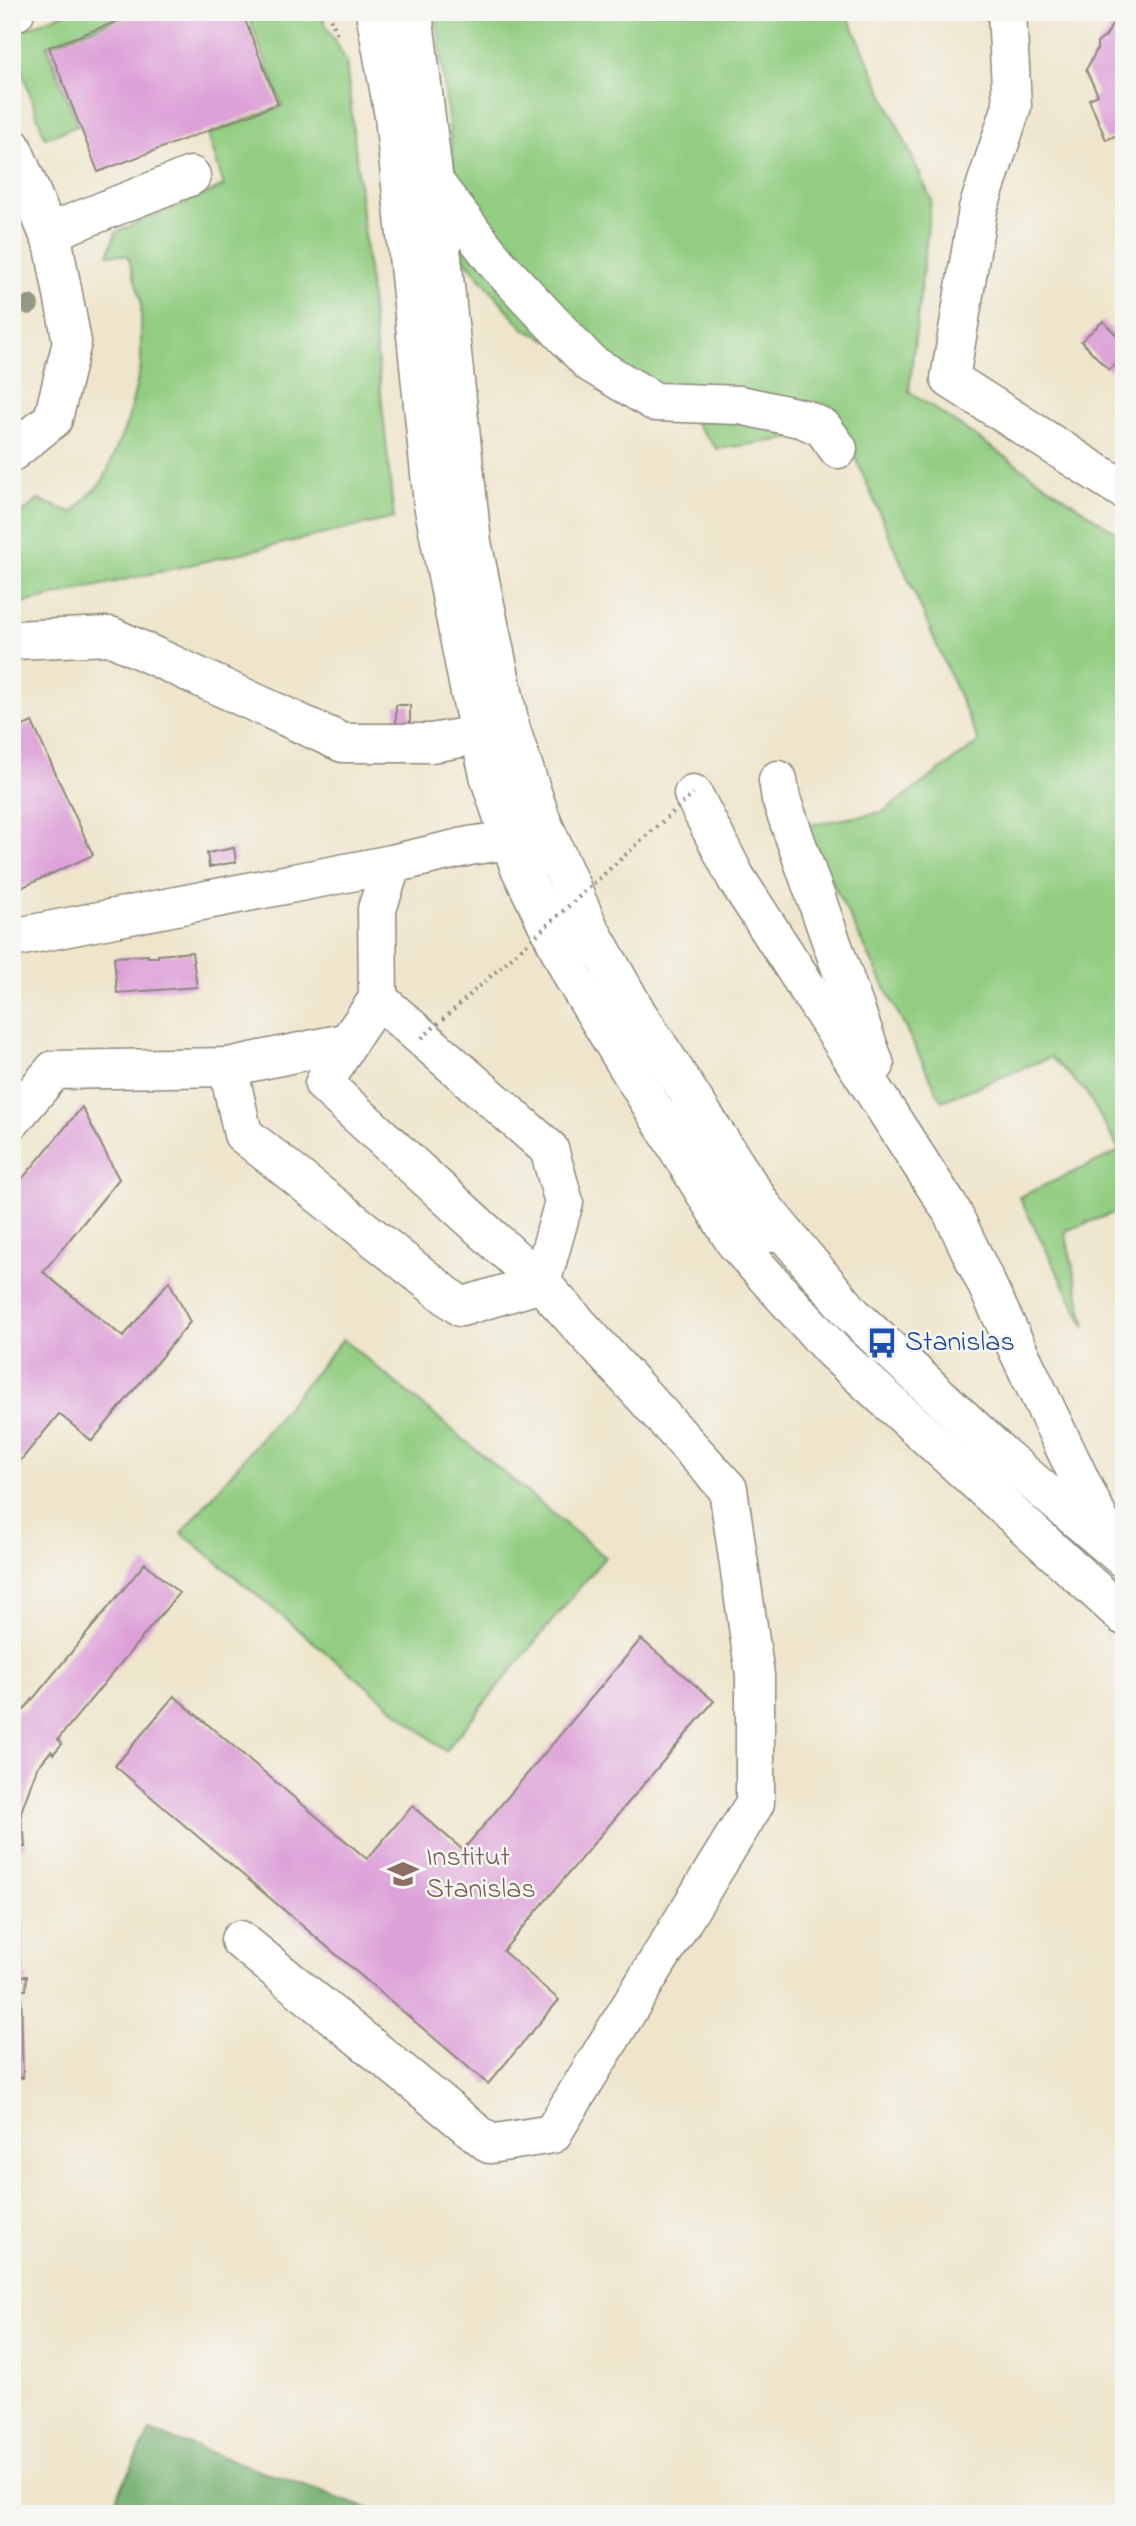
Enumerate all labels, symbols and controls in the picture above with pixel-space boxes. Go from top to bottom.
place label: Stanislas [905,1323,1015,1364]
bus stop icon: Stanislas [865,1326,899,1360]
place label: Institut Stanislas [426,1838,536,1911]
school or university icon: Institut Stanislas [386,1857,420,1891]

